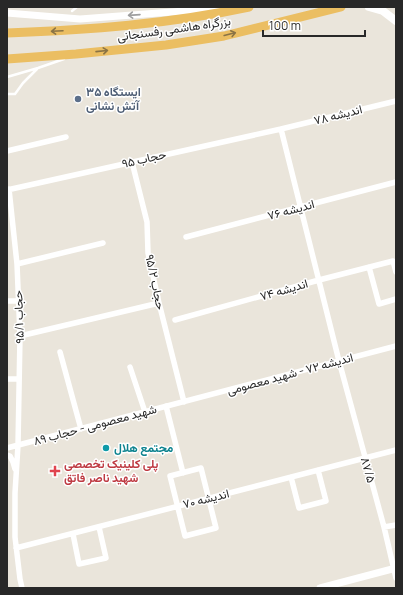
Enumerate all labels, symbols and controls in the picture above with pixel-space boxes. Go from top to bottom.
one-way arrow [128,11,141,18]
street label: بزرگراه هاشمی رفسنجانی [116,12,232,45]
scale bar [263,12,365,38]
text: 100 m [269,17,301,34]
one-way arrow [51,27,64,34]
one-way arrow [224,30,237,38]
one-way arrow [95,48,108,55]
place label: ایستگاه ۳۵ آتش نشانی [86,83,141,114]
marker: ایستگاه ۳۵ آتش نشانی [73,94,83,104]
street label: اندیشه ۷۸ [312,100,364,129]
street label: حجاب ۹۵ [120,145,168,172]
street label: اندیشه ۷۶ [265,195,316,224]
street label: حجاب ۹۵/۲ [141,253,170,311]
street label: اندیشه ۷۴ [258,275,310,304]
street label: حجاب ۹۵/۱ [9,290,28,344]
street label: اندیشه ۷۲ - شهید معصومی [225,348,355,399]
street label: شهید معصومی - حجاب ۸۹ [31,400,158,449]
place label: مجتمع هلال [114,439,174,456]
marker: مجتمع هلال [101,443,111,453]
place label: پلی کلینیک تخصصی شهید ناصر فاتق [64,455,158,486]
street label: ۸۷/۵ [357,455,380,485]
marker: پلی کلینیک تخصصی شهید ناصر فاتق [49,465,61,477]
street label: اندیشه ۷۰ [181,485,231,512]

